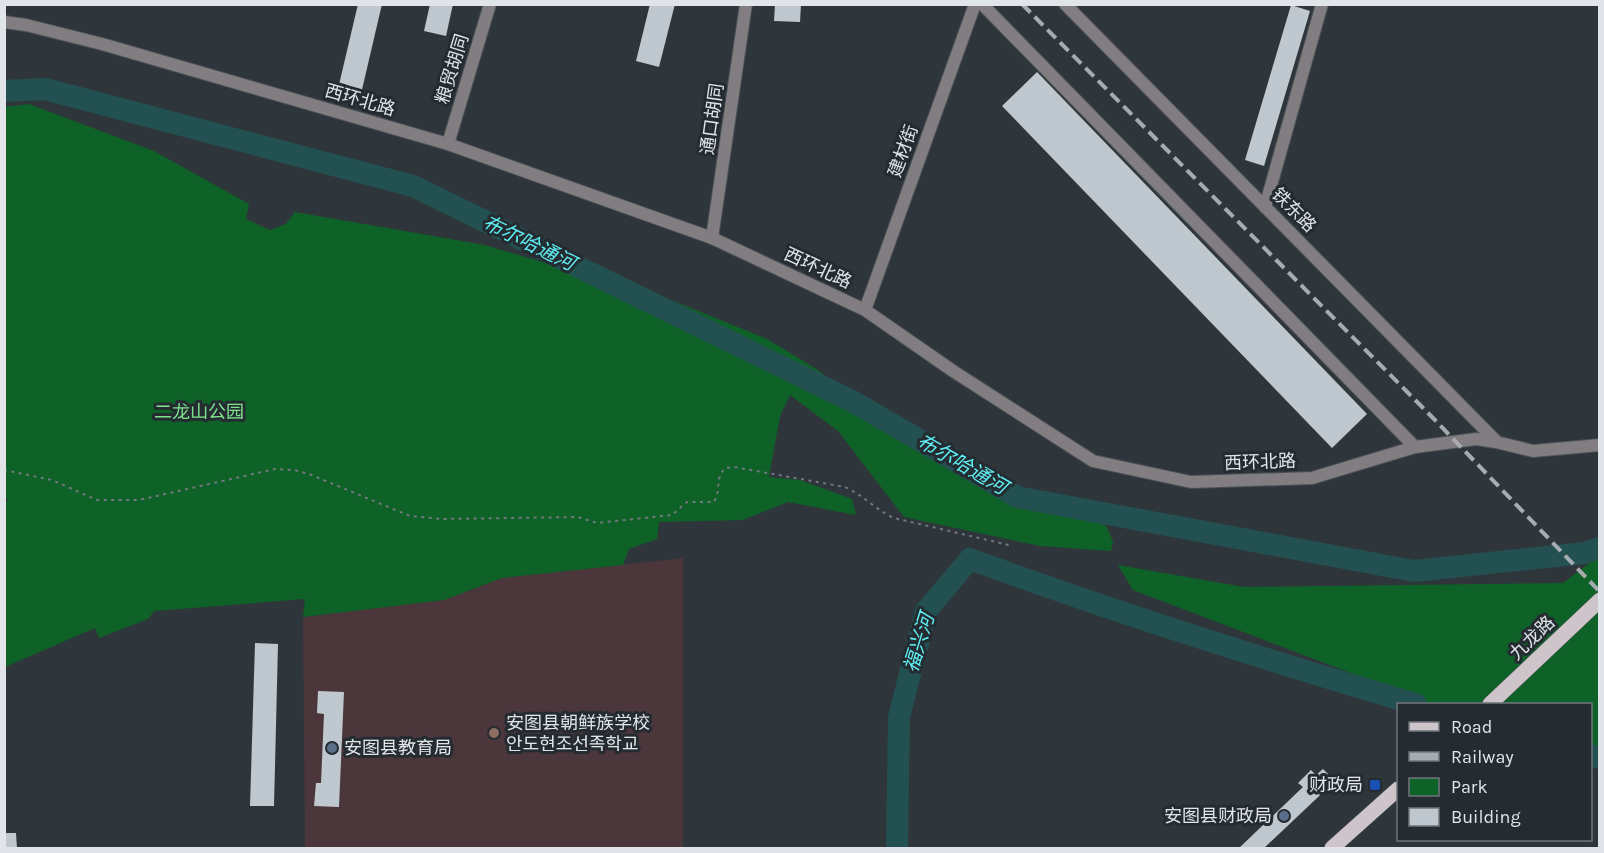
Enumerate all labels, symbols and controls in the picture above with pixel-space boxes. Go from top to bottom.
street label: 粮贸胡同 [431,31,473,107]
street label: 西环北路 [322,80,398,120]
street label: 通口胡同 [696,82,728,156]
street label: 建材街 [883,122,923,180]
street label: 铁东路 [1267,183,1321,237]
water label: 布尔哈通河 [479,211,583,277]
street label: 西环北路 [781,243,855,293]
park label: 二龙山公园 [154,401,244,423]
water label: 布尔哈通河 [913,429,1015,501]
street label: 西环北路 [1224,450,1296,474]
water label: 福兴河 [899,607,940,675]
street label: 九龙路 [1505,611,1559,665]
legend [1397,703,1592,841]
place label: 安图县朝鲜族学校 안도현조선족학교 [506,712,650,755]
text: Road [1451,716,1492,738]
marker: 安图县朝鲜族学校 안도현조선족학교 [487,726,501,740]
place label: 安图县教育局 [344,737,452,759]
marker: 安图县教育局 [325,741,339,755]
text: Railway [1451,746,1514,768]
place label: 财政局 [1309,774,1363,796]
text: Park [1451,776,1488,798]
marker: 财政局 [1368,778,1382,792]
place label: 安图县财政局 [1164,805,1272,827]
text: Building [1451,806,1521,828]
marker: 安图县财政局 [1277,809,1291,823]

